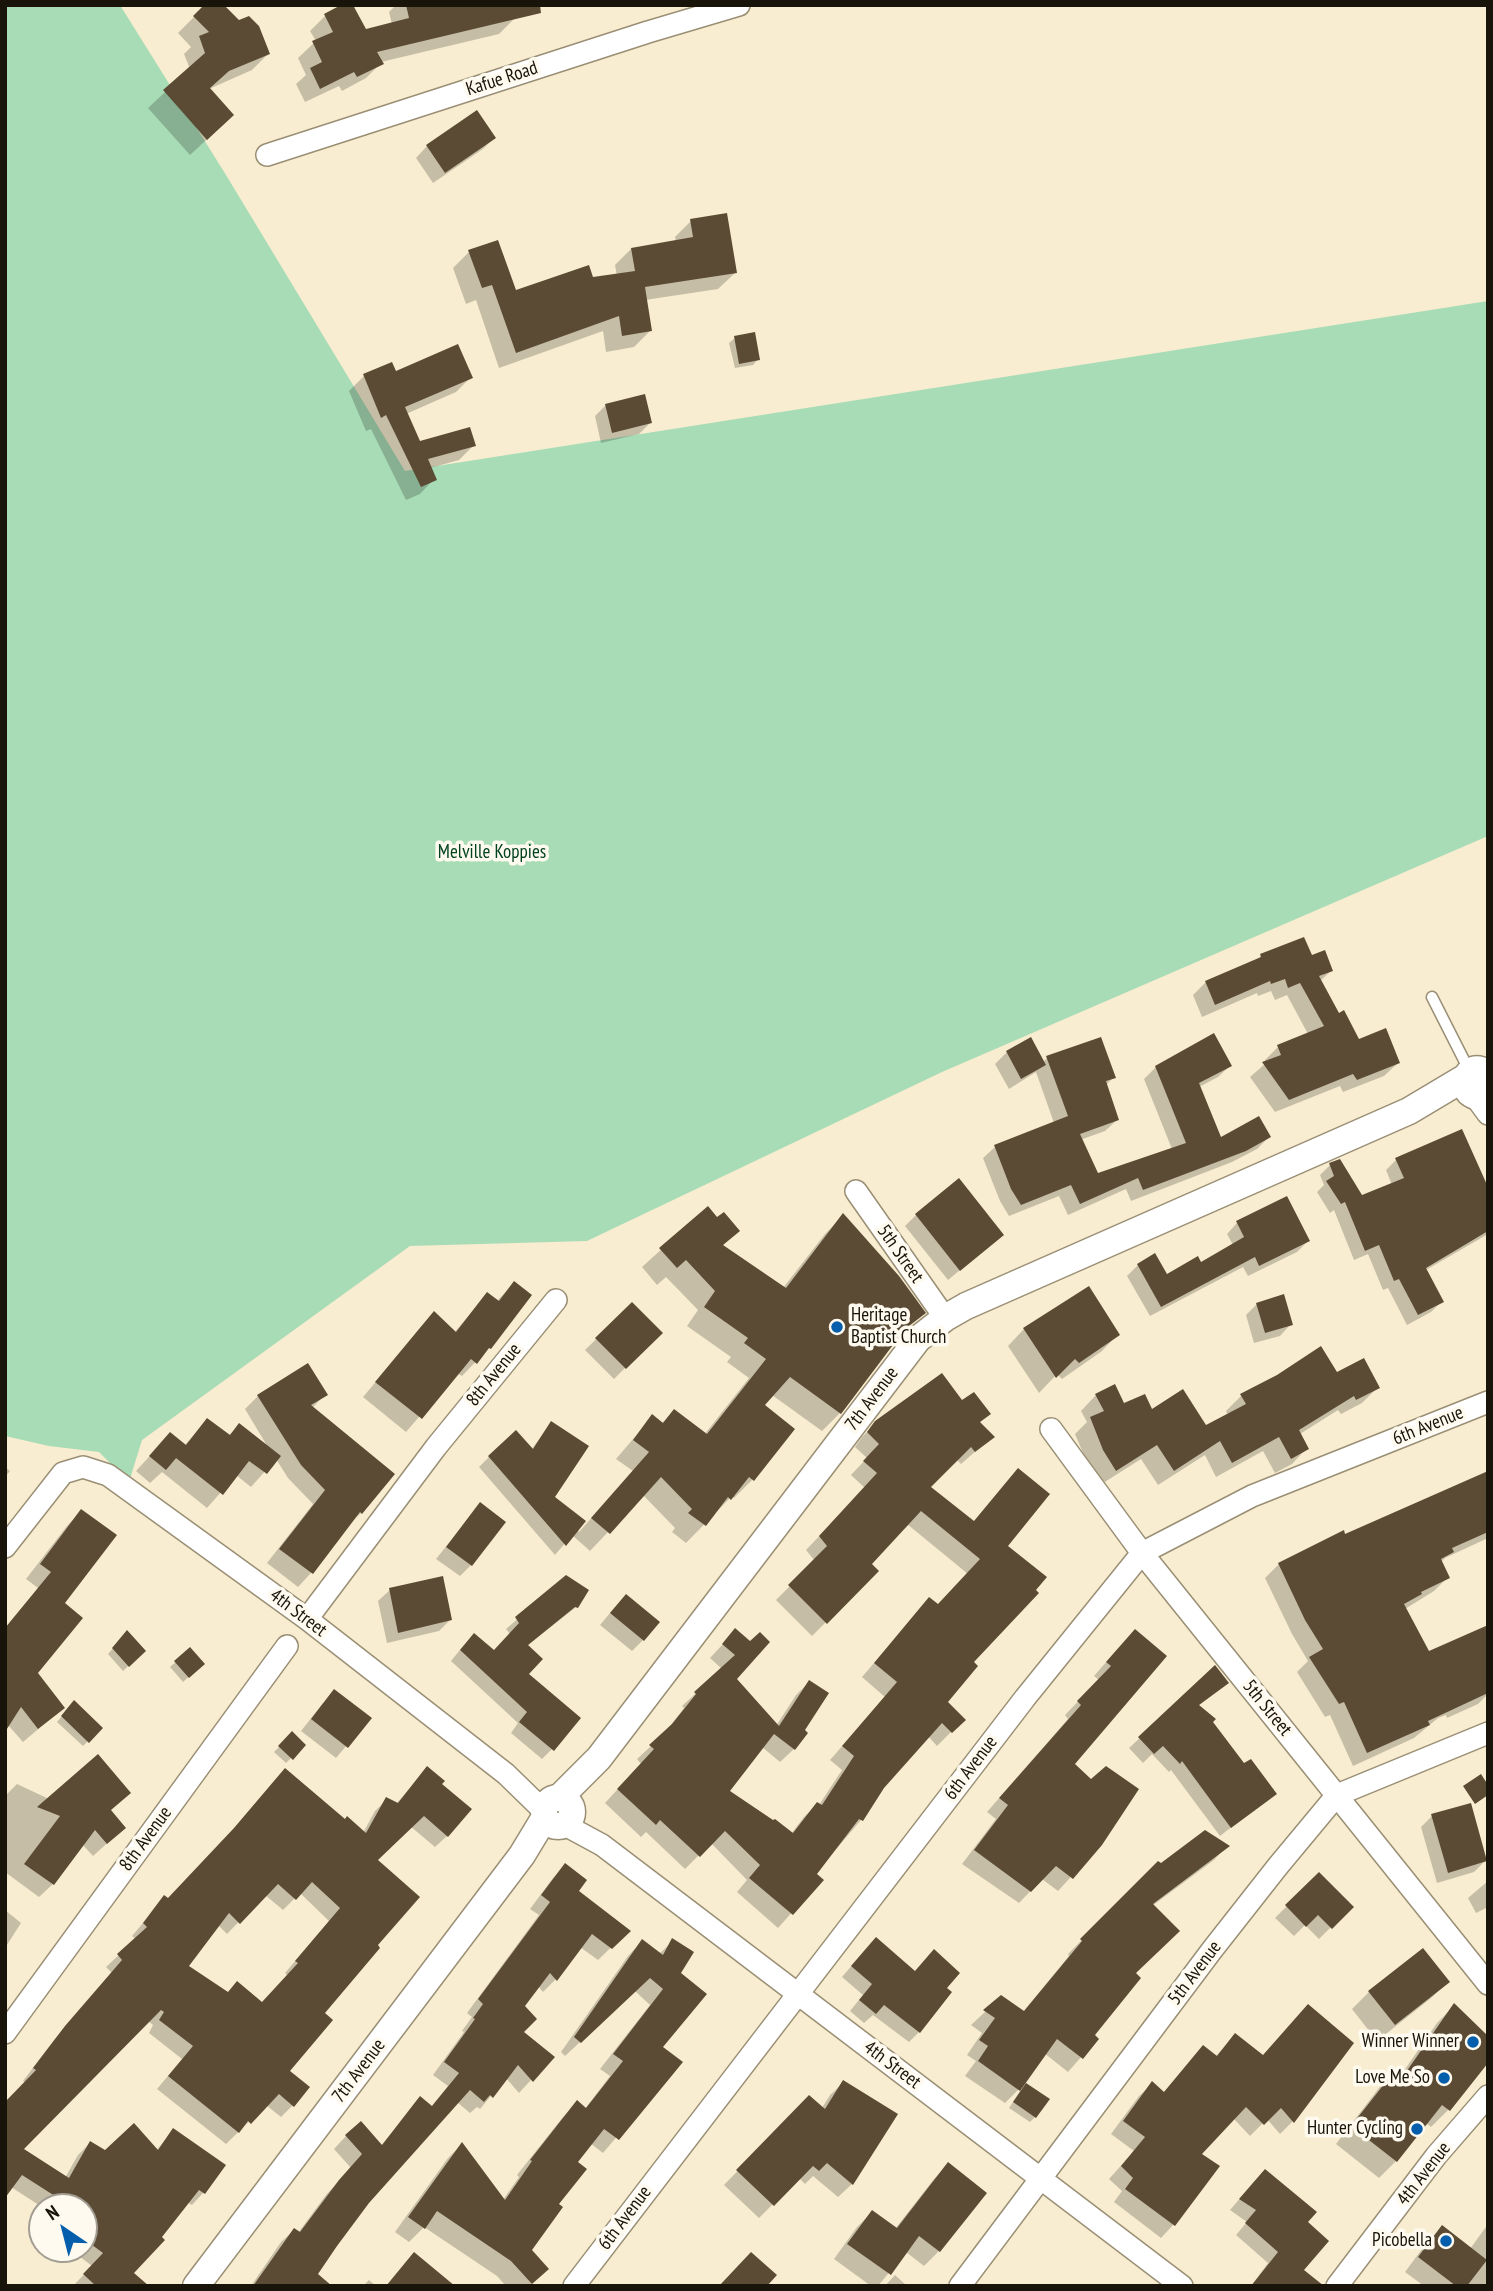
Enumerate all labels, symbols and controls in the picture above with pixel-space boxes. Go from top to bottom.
street label: Kafue Road [463,57,541,101]
park label: Melville Koppies [438,842,546,864]
street label: 5th Street [872,1221,928,1287]
place label: Heritage Baptist Church [851,1305,946,1349]
marker: Heritage Baptist Church [829,1319,845,1335]
street label: 8th Avenue [462,1339,526,1411]
street label: 7th Avenue [841,1363,903,1435]
street label: 6th Avenue [1389,1402,1467,1450]
street label: 4th Street [265,1584,331,1642]
street label: 5th Street [1238,1675,1296,1741]
street label: 6th Avenue [940,1732,1002,1804]
street label: 8th Avenue [115,1802,177,1876]
street label: 5th Avenue [1164,1937,1226,2009]
place label: Winner Winner [1362,2031,1459,2053]
marker: Winner Winner [1465,2034,1481,2050]
street label: 7th Avenue [328,2035,390,2107]
street label: 4th Street [859,2036,925,2094]
place label: Love Me So [1355,2067,1430,2089]
marker: Love Me So [1436,2070,1452,2086]
place label: Hunter Cycling [1307,2118,1403,2140]
marker: Hunter Cycling [1409,2121,1425,2137]
street label: 4th Avenue [1392,2138,1456,2210]
street label: 6th Avenue [594,2182,656,2254]
north arrow [28,2193,98,2263]
text: N [41,2200,63,2225]
place label: Picobella [1372,2230,1432,2252]
marker: Picobella [1438,2233,1454,2249]

